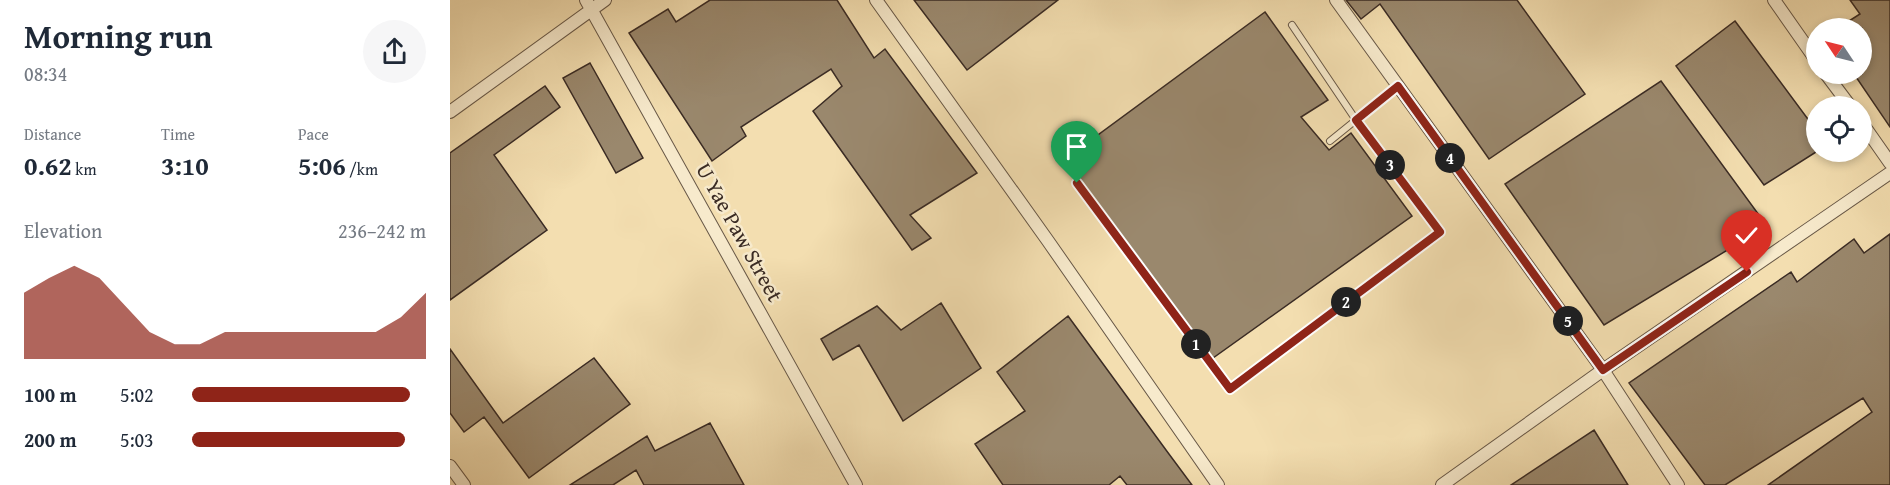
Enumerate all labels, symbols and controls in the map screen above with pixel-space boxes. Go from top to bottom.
text: Morning run [24,12,213,60]
north arrow [1806,18,1872,84]
map controls [1806,18,1872,162]
button: share [363,20,426,83]
text: 08:34 [24,59,67,88]
button: locate [1806,96,1872,162]
pin [1051,121,1102,183]
text: Distance [24,122,81,146]
text: Time [161,122,195,146]
text: Pace [298,122,329,146]
icon: arrive [1060,130,1093,163]
pin: 4 [1435,143,1465,173]
text: 0.62 [24,146,72,185]
text: 3:10 [161,146,209,185]
text: 5:06 [298,146,346,185]
text: 4 [1446,146,1454,170]
pin: 3 [1375,150,1405,180]
text: 3 [1386,153,1394,177]
text: km [72,157,96,181]
text: /km [346,157,378,181]
street label: U Yae Paw Street [688,157,792,308]
pin [1721,210,1772,272]
text: Elevation [24,216,102,245]
text: 236–242 m [338,216,426,245]
icon: check [1730,219,1763,252]
pin: 2 [1331,287,1361,317]
text: 2 [1342,290,1350,314]
pin: 5 [1553,306,1583,336]
text: 5 [1564,309,1572,333]
pin: 1 [1181,329,1211,359]
text: 1 [1192,332,1200,356]
text: 100 m [24,380,77,409]
text: 5:02 [120,380,154,409]
text: 200 m [24,425,77,454]
text: 5:03 [120,425,154,454]

